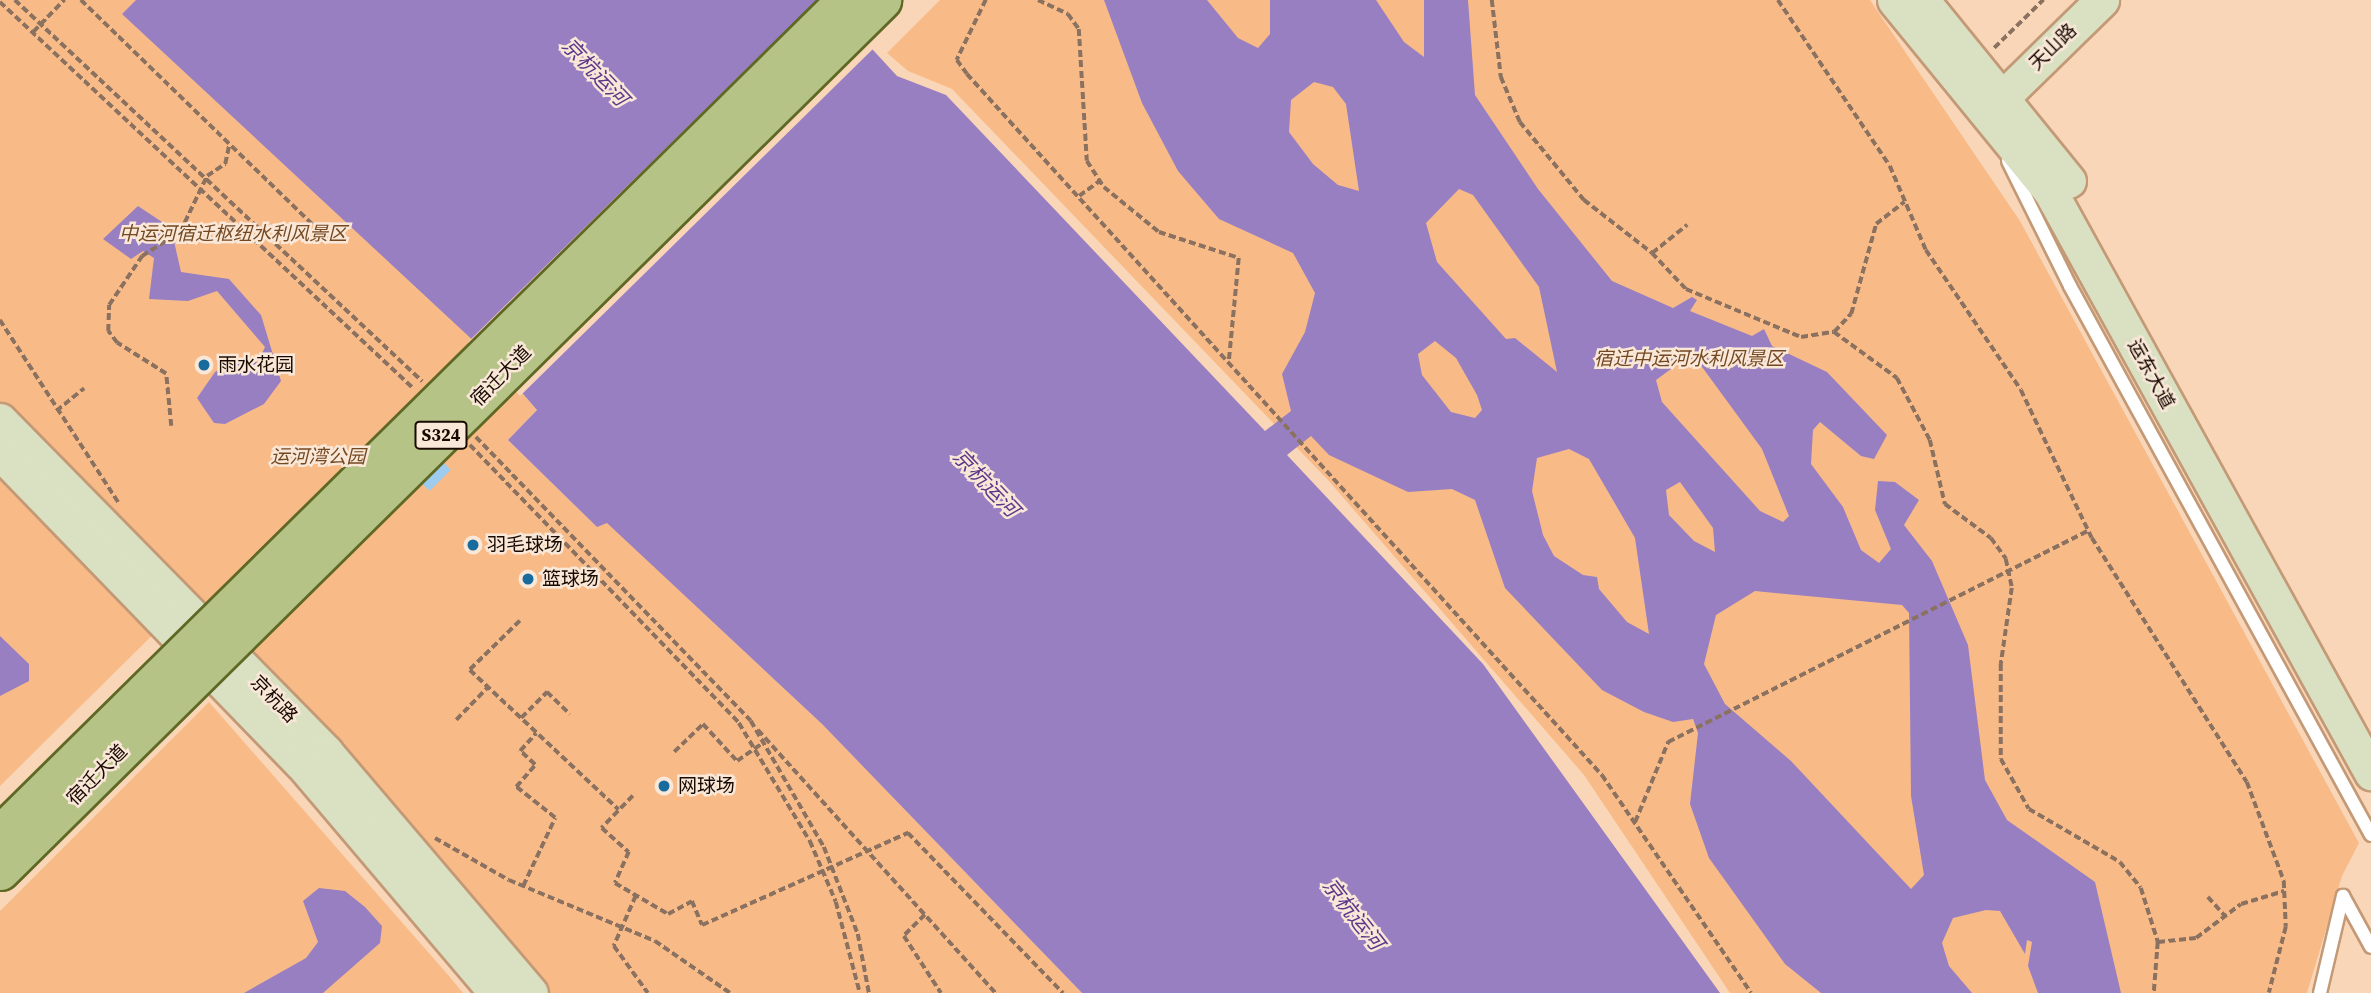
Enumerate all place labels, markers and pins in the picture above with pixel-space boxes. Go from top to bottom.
place label: 雨水花园 [218,354,294,376]
marker: 雨水花园 [196,357,212,373]
place label: 羽毛球场 [487,534,563,556]
marker: 羽毛球场 [465,537,481,553]
place label: 篮球场 [542,568,599,590]
marker: 篮球场 [520,571,536,587]
place label: 网球场 [678,775,735,797]
marker: 网球场 [656,778,672,794]

